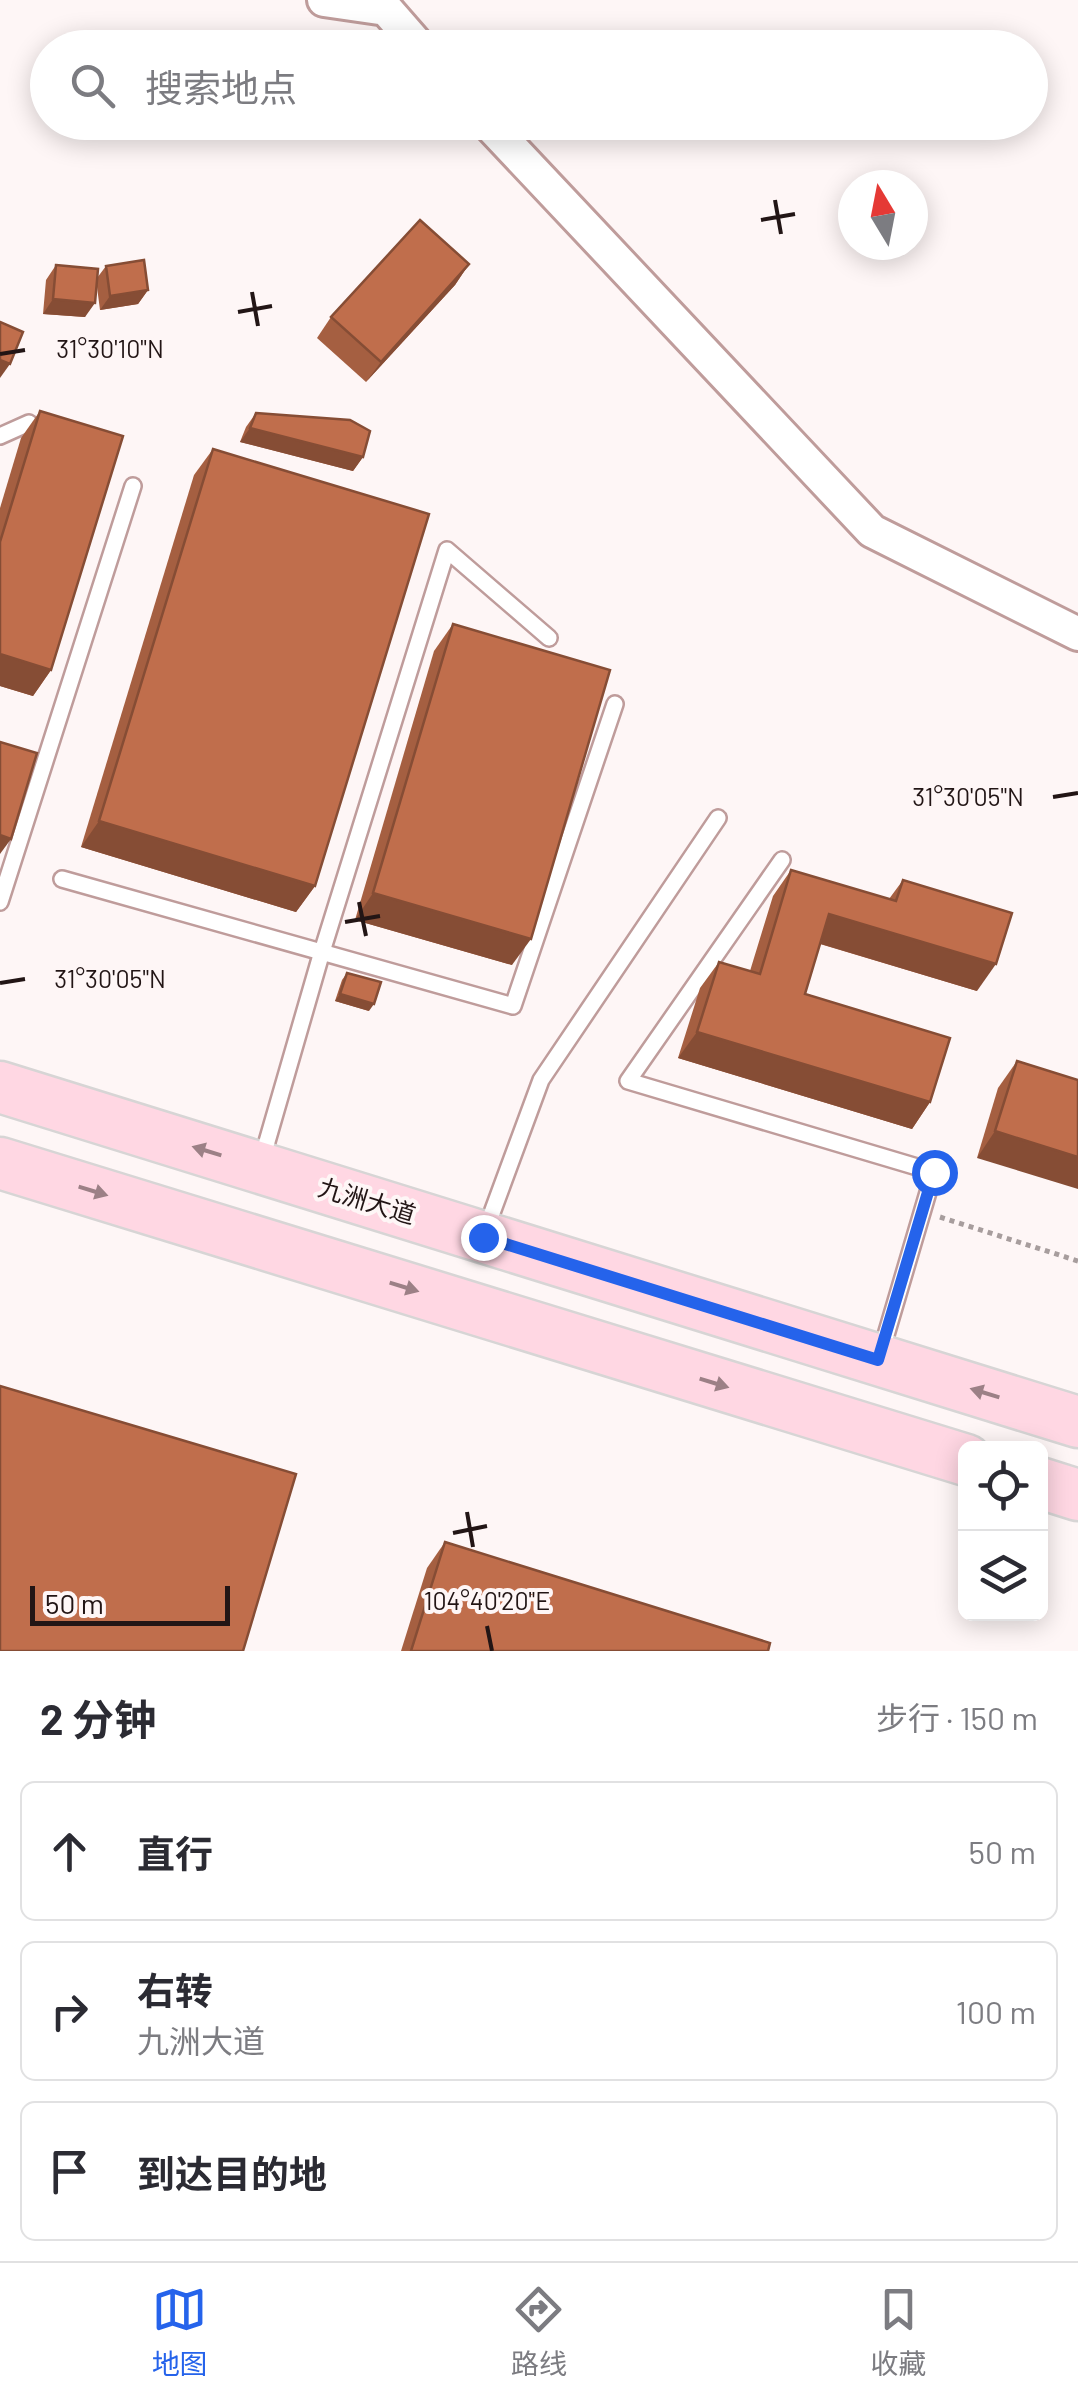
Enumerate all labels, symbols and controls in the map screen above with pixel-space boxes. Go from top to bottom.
search box [30,30,1048,140]
icon: search [65,58,120,113]
text: 搜索地点 [145,64,297,110]
north arrow [838,170,928,260]
text: 31°30'10"N [56,333,164,363]
text: 31°30'05"N [912,781,1024,811]
text: 31°30'05"N [54,963,166,993]
one-way arrow [191,1143,221,1158]
route start [912,1150,958,1196]
street label: 九洲大道 [315,1171,420,1229]
one-way arrow [78,1185,108,1200]
route end [461,1215,507,1261]
one-way arrow [389,1280,420,1295]
one-way arrow [700,1376,730,1391]
one-way arrow [970,1385,1000,1400]
map controls [958,1441,1048,1621]
button: locate [958,1441,1048,1531]
button: layers [958,1531,1048,1621]
scale bar [30,1581,230,1626]
text: 104°40'20"E [424,1585,550,1615]
text: 50 m [45,1586,104,1620]
text: 2 分钟 [40,1693,156,1743]
text: 步行 · 150 m [876,1698,1038,1736]
icon: ahead [42,1824,97,1879]
text: 直行 [137,1830,213,1876]
text: 50 m [969,1832,1036,1870]
text: 右转 [137,1967,213,2013]
icon: right [42,1984,97,2039]
text: 100 m [956,1992,1036,2030]
text: 九洲大道 [137,2021,265,2059]
icon: arrive [42,2144,97,2199]
text: 到达目的地 [137,2150,327,2196]
tab: 地图 [152,2282,208,2382]
tab: 路线 [511,2282,567,2382]
tab: 收藏 [870,2282,926,2382]

